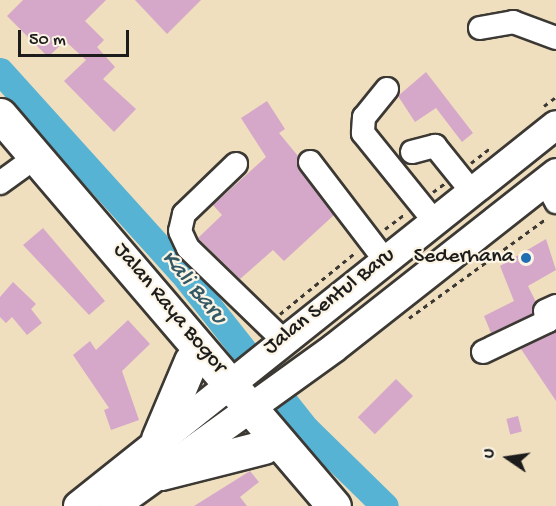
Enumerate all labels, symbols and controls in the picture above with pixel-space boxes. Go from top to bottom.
scale bar [21,18,132,56]
text: 50 m [29,30,66,51]
street label: Jalan Raya Bogor [107,238,231,380]
street label: Jalan Sentul Baru [259,242,401,362]
water label: Kali Baru [154,245,232,331]
place label: Sederhana [414,245,514,271]
marker: Sederhana [519,251,533,265]
north arrow [478,428,538,488]
text: U [480,447,500,460]

